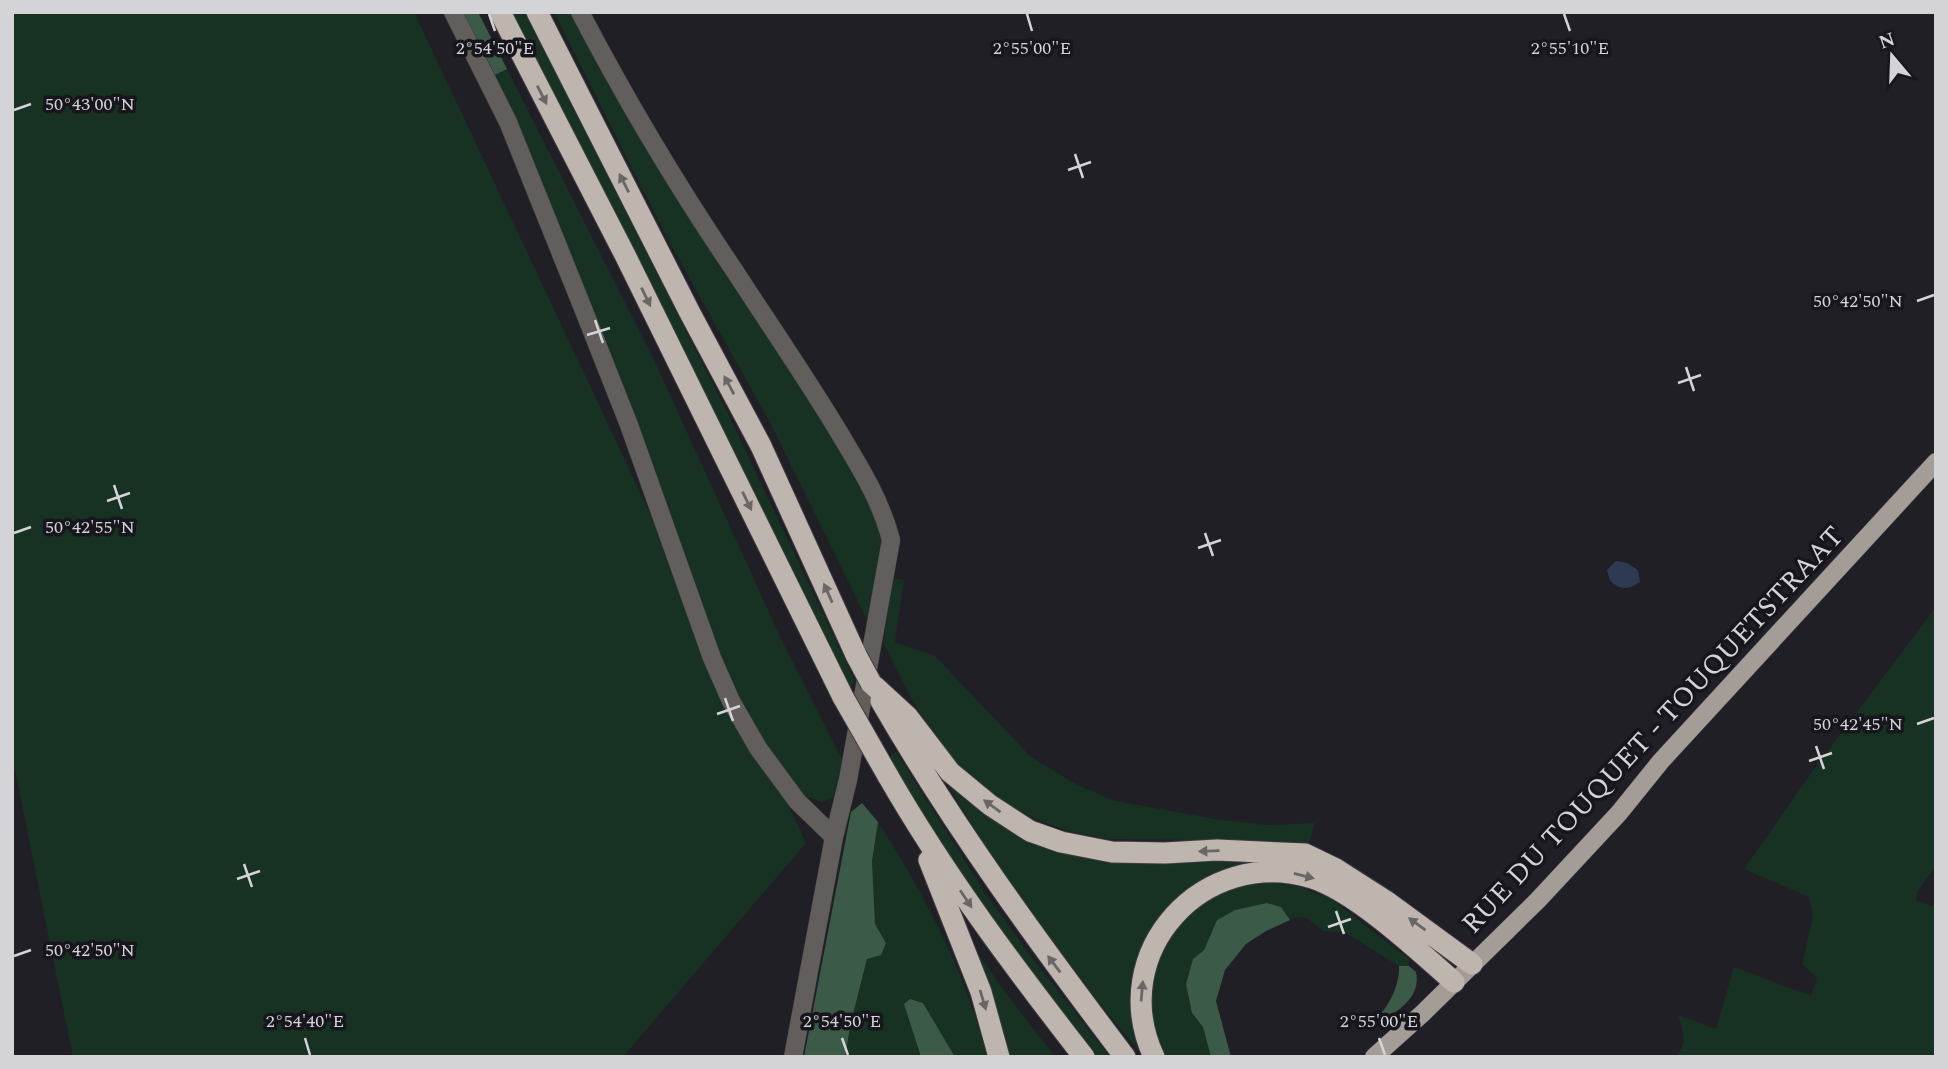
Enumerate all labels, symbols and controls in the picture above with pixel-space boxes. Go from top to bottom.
north arrow [1857,21,1927,91]
text: N [1875,25,1899,58]
text: 2°54'50"E [456,35,534,62]
text: 2°55'00"E [993,35,1071,62]
text: 2°55'10"E [1531,35,1609,62]
one-way arrow [537,85,548,105]
text: 50°43'00"N [45,91,135,118]
one-way arrow [618,174,630,193]
one-way arrow [640,287,652,307]
text: 50°42'50"N [1813,288,1903,315]
one-way arrow [723,375,735,395]
one-way arrow [741,491,752,511]
text: 50°42'55"N [45,514,135,541]
street label: RUE DU TOUQUET - TOUQUETSTRAAT [1452,516,1854,944]
one-way arrow [822,583,834,603]
text: 50°42'45"N [1813,711,1903,738]
one-way arrow [983,799,1001,813]
one-way arrow [1198,845,1220,856]
one-way arrow [1293,871,1315,882]
one-way arrow [959,890,973,908]
one-way arrow [1408,916,1426,931]
text: 50°42'50"N [45,937,135,964]
one-way arrow [1047,955,1062,973]
one-way arrow [1137,979,1148,1001]
one-way arrow [978,989,989,1010]
text: 2°54'40"E [266,1008,344,1035]
text: 2°54'50"E [803,1008,881,1035]
text: 2°55'00"E [1340,1008,1418,1035]

